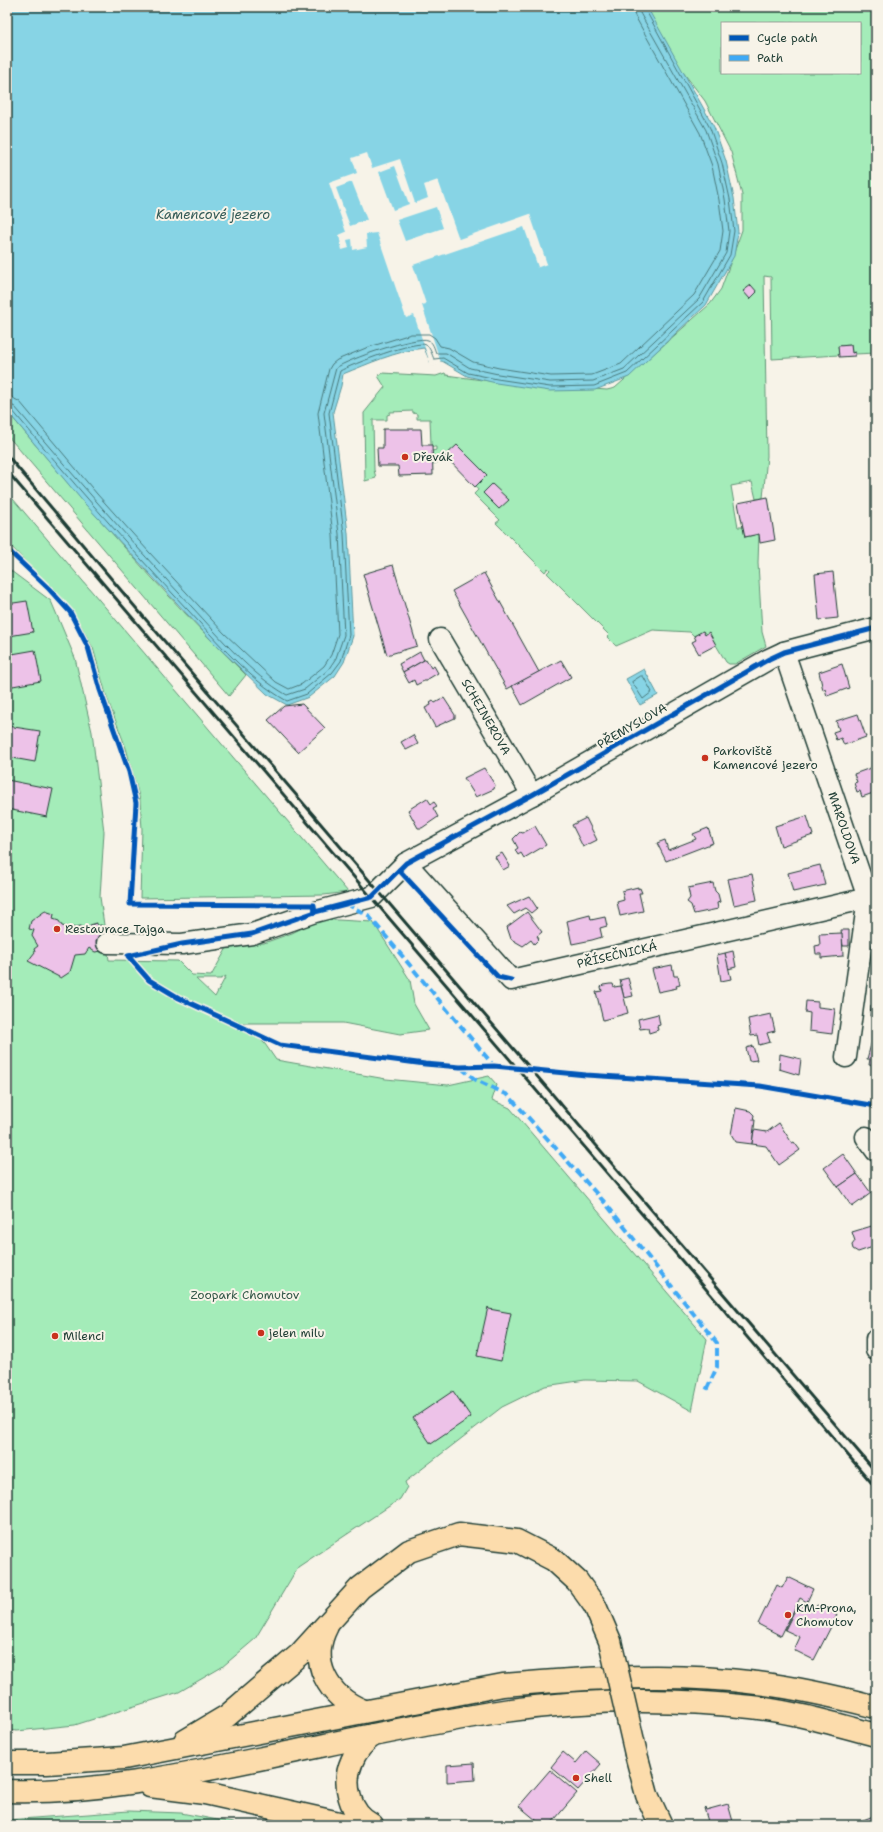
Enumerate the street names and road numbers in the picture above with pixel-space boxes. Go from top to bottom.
street label: SCHEINEROVA [458,676,514,758]
street label: PŘEMYSLOVA [594,699,670,752]
street label: MAROLDOVA [824,790,864,867]
street label: PŘÍSEČNICKÁ [575,938,659,972]

